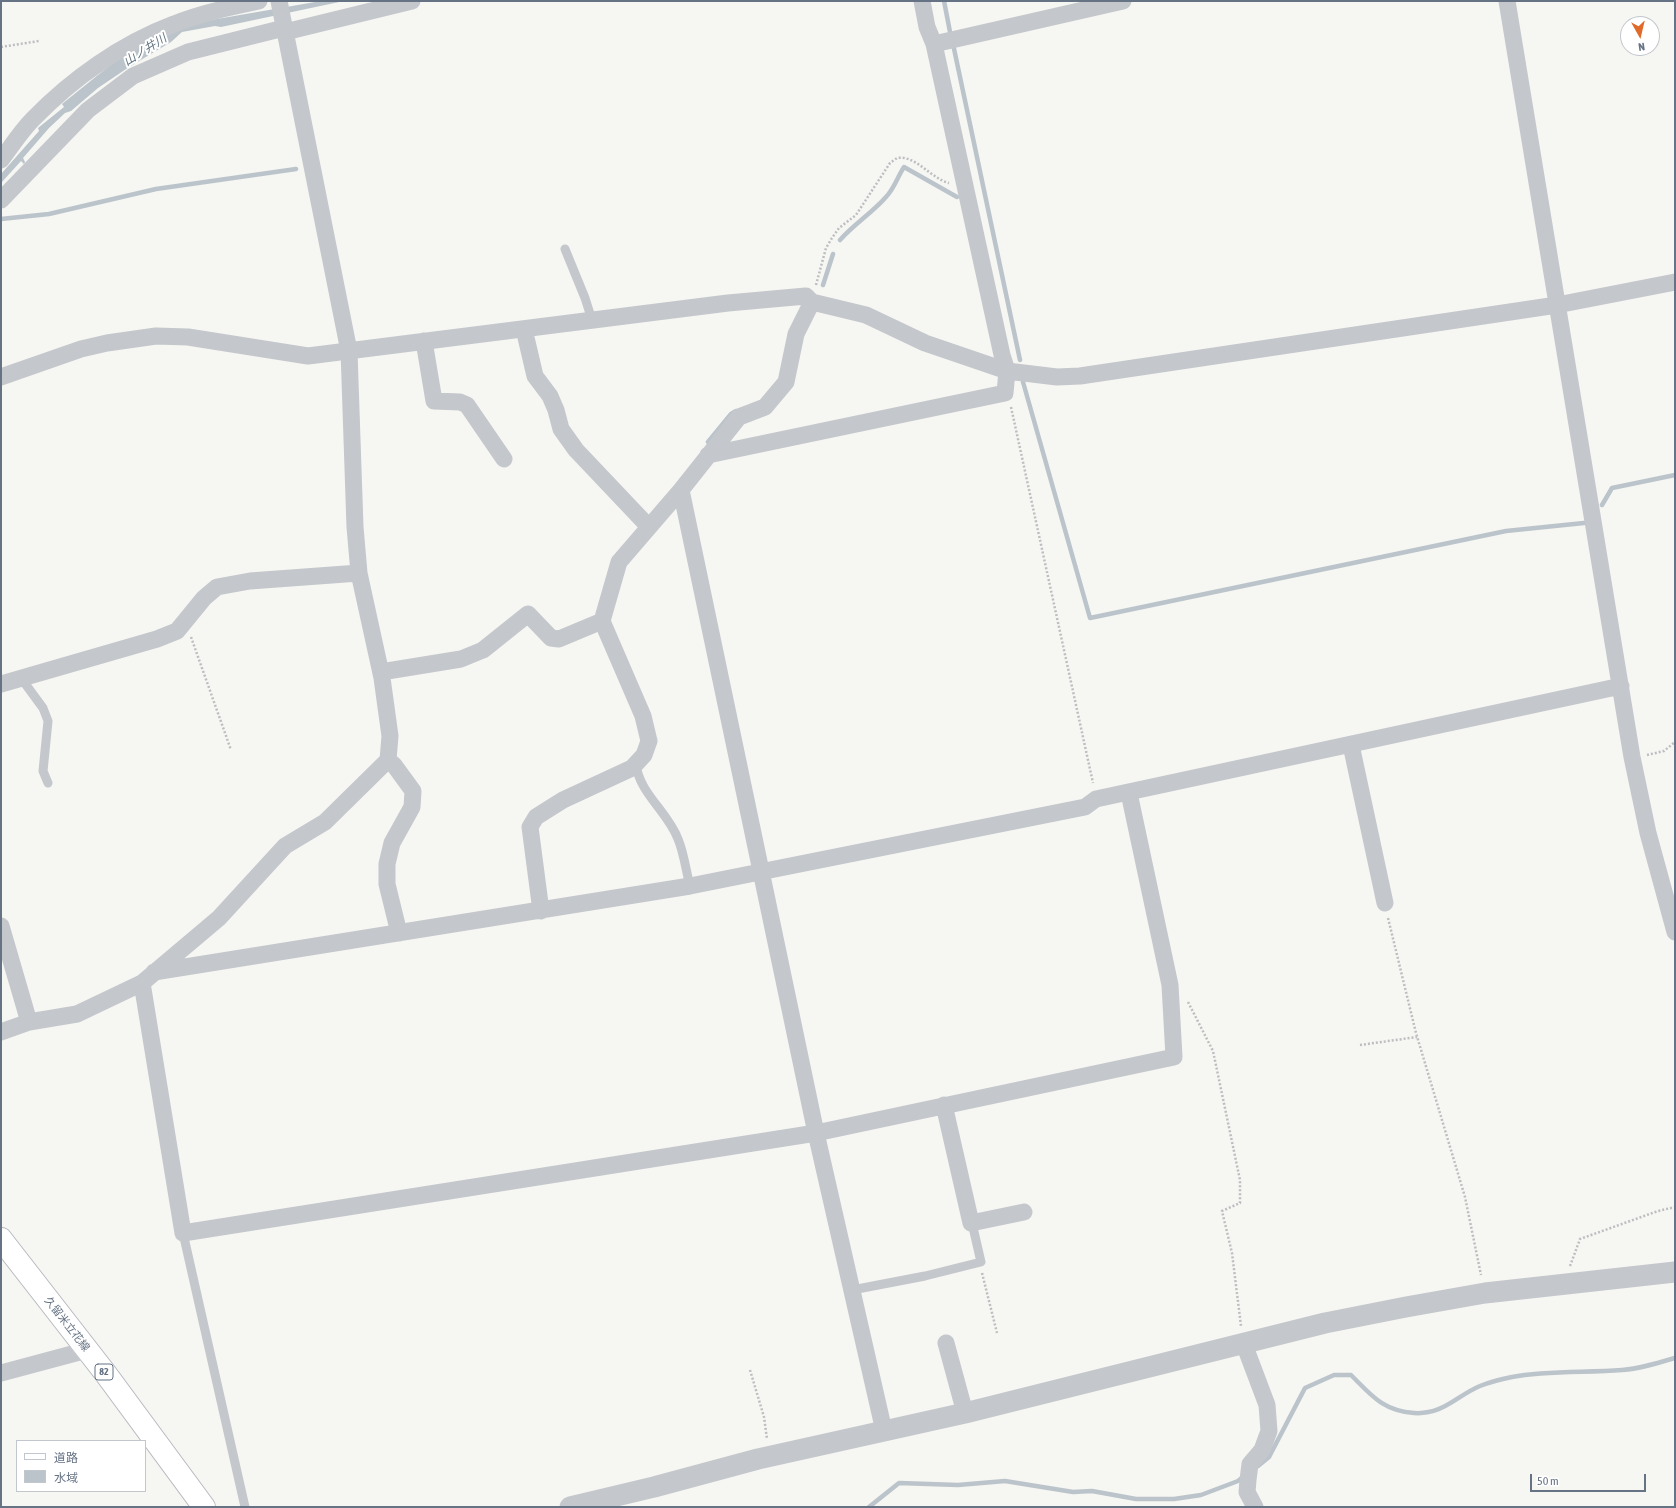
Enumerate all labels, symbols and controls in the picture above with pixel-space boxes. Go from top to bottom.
north arrow [1620,16,1660,56]
water label: 山ノ井川 [121,31,169,69]
text: N [1637,40,1646,53]
street label: 久留米立花線 [41,1294,93,1354]
road number: 82 [95,1364,113,1380]
legend [16,1440,146,1492]
text: 道路 [54,1451,78,1465]
scale bar [1532,1466,1648,1492]
text: 水域 [54,1471,78,1485]
text: 50 m [1537,1474,1559,1488]

